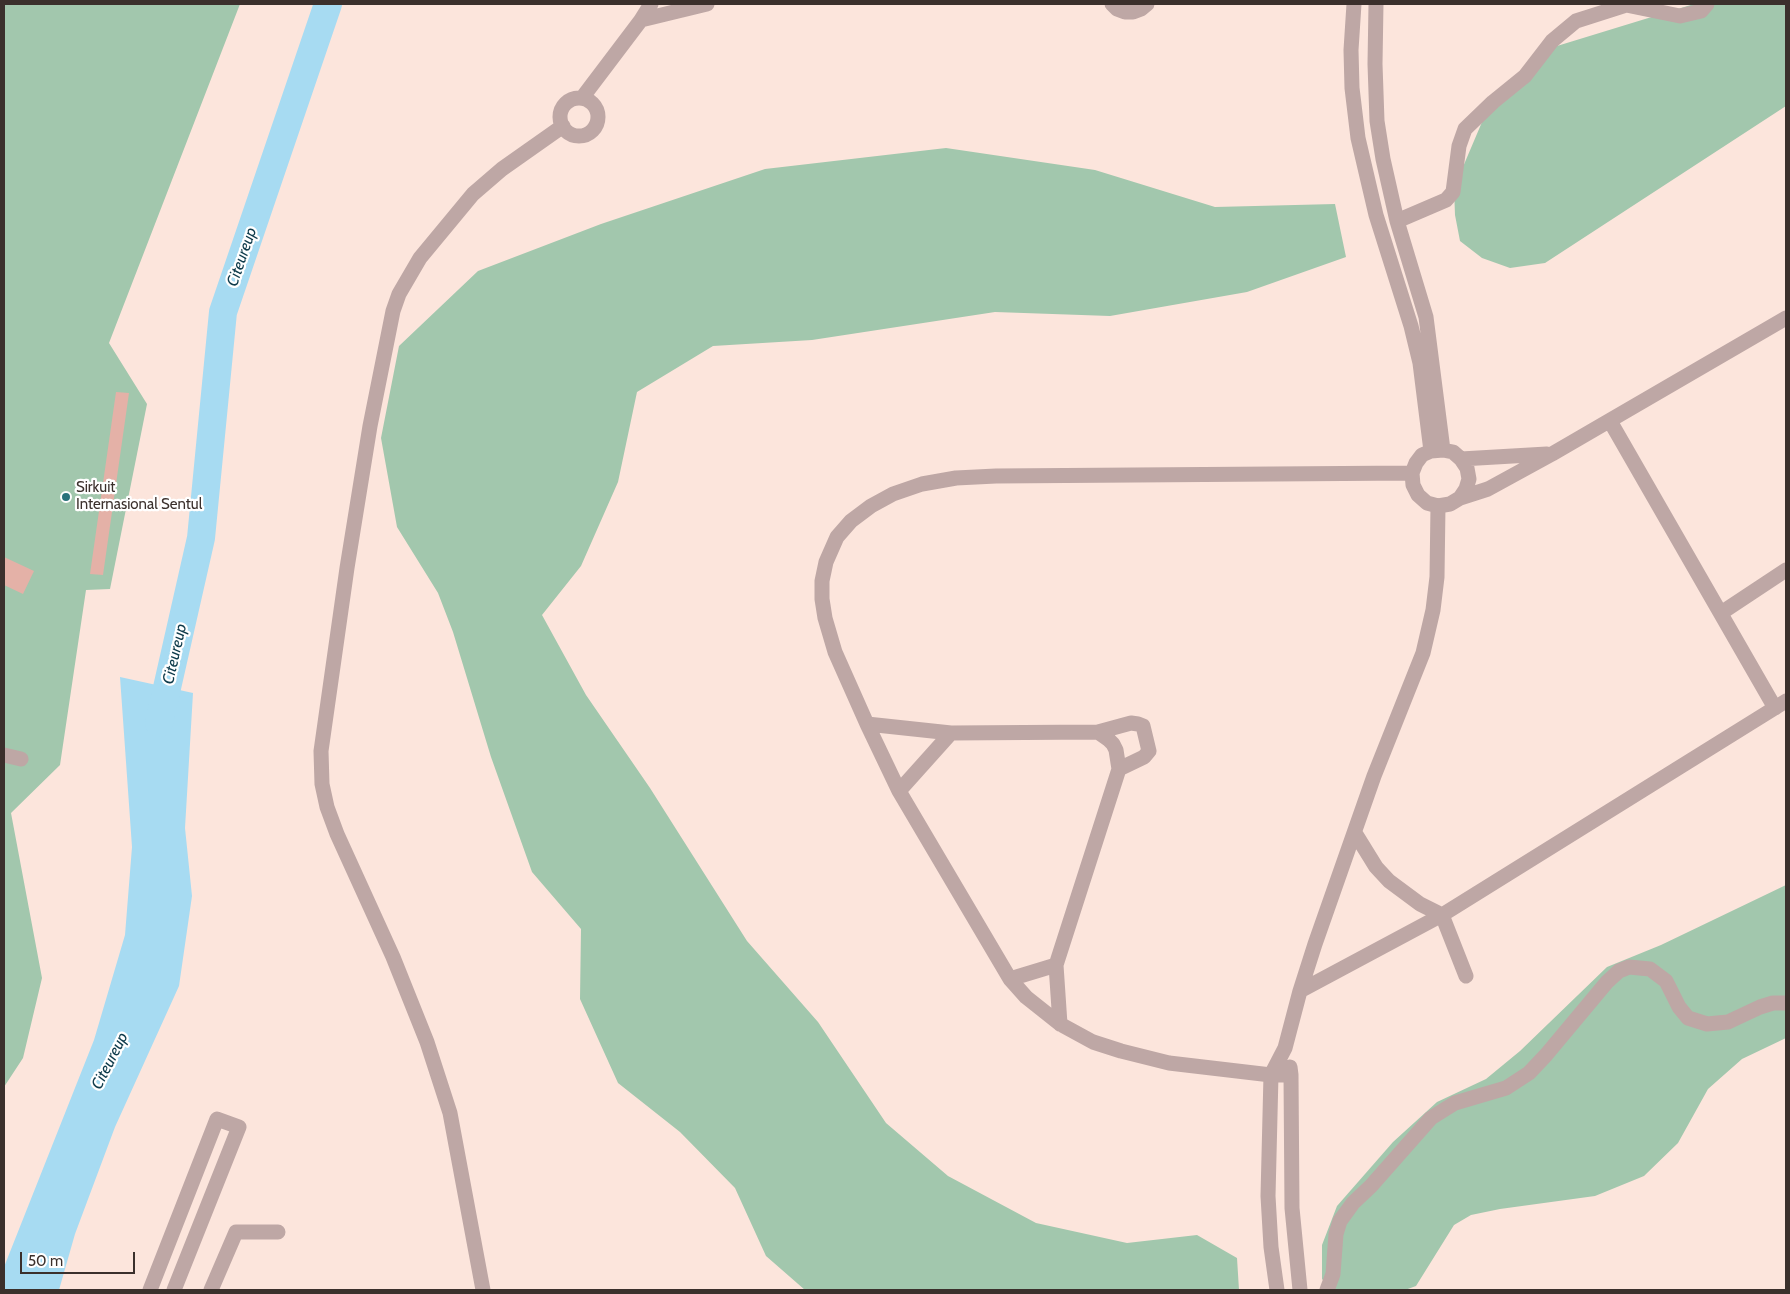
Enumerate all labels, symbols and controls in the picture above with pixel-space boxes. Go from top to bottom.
water label: Citeureup [223,225,261,289]
place label: Sirkuit Internasional Sentul [76,479,202,514]
marker: Sirkuit Internasional Sentul [60,491,72,503]
water label: Citeureup [159,622,191,686]
water label: Citeureup [88,1029,132,1093]
scale bar [22,1242,138,1274]
text: 50 m [28,1252,63,1270]

